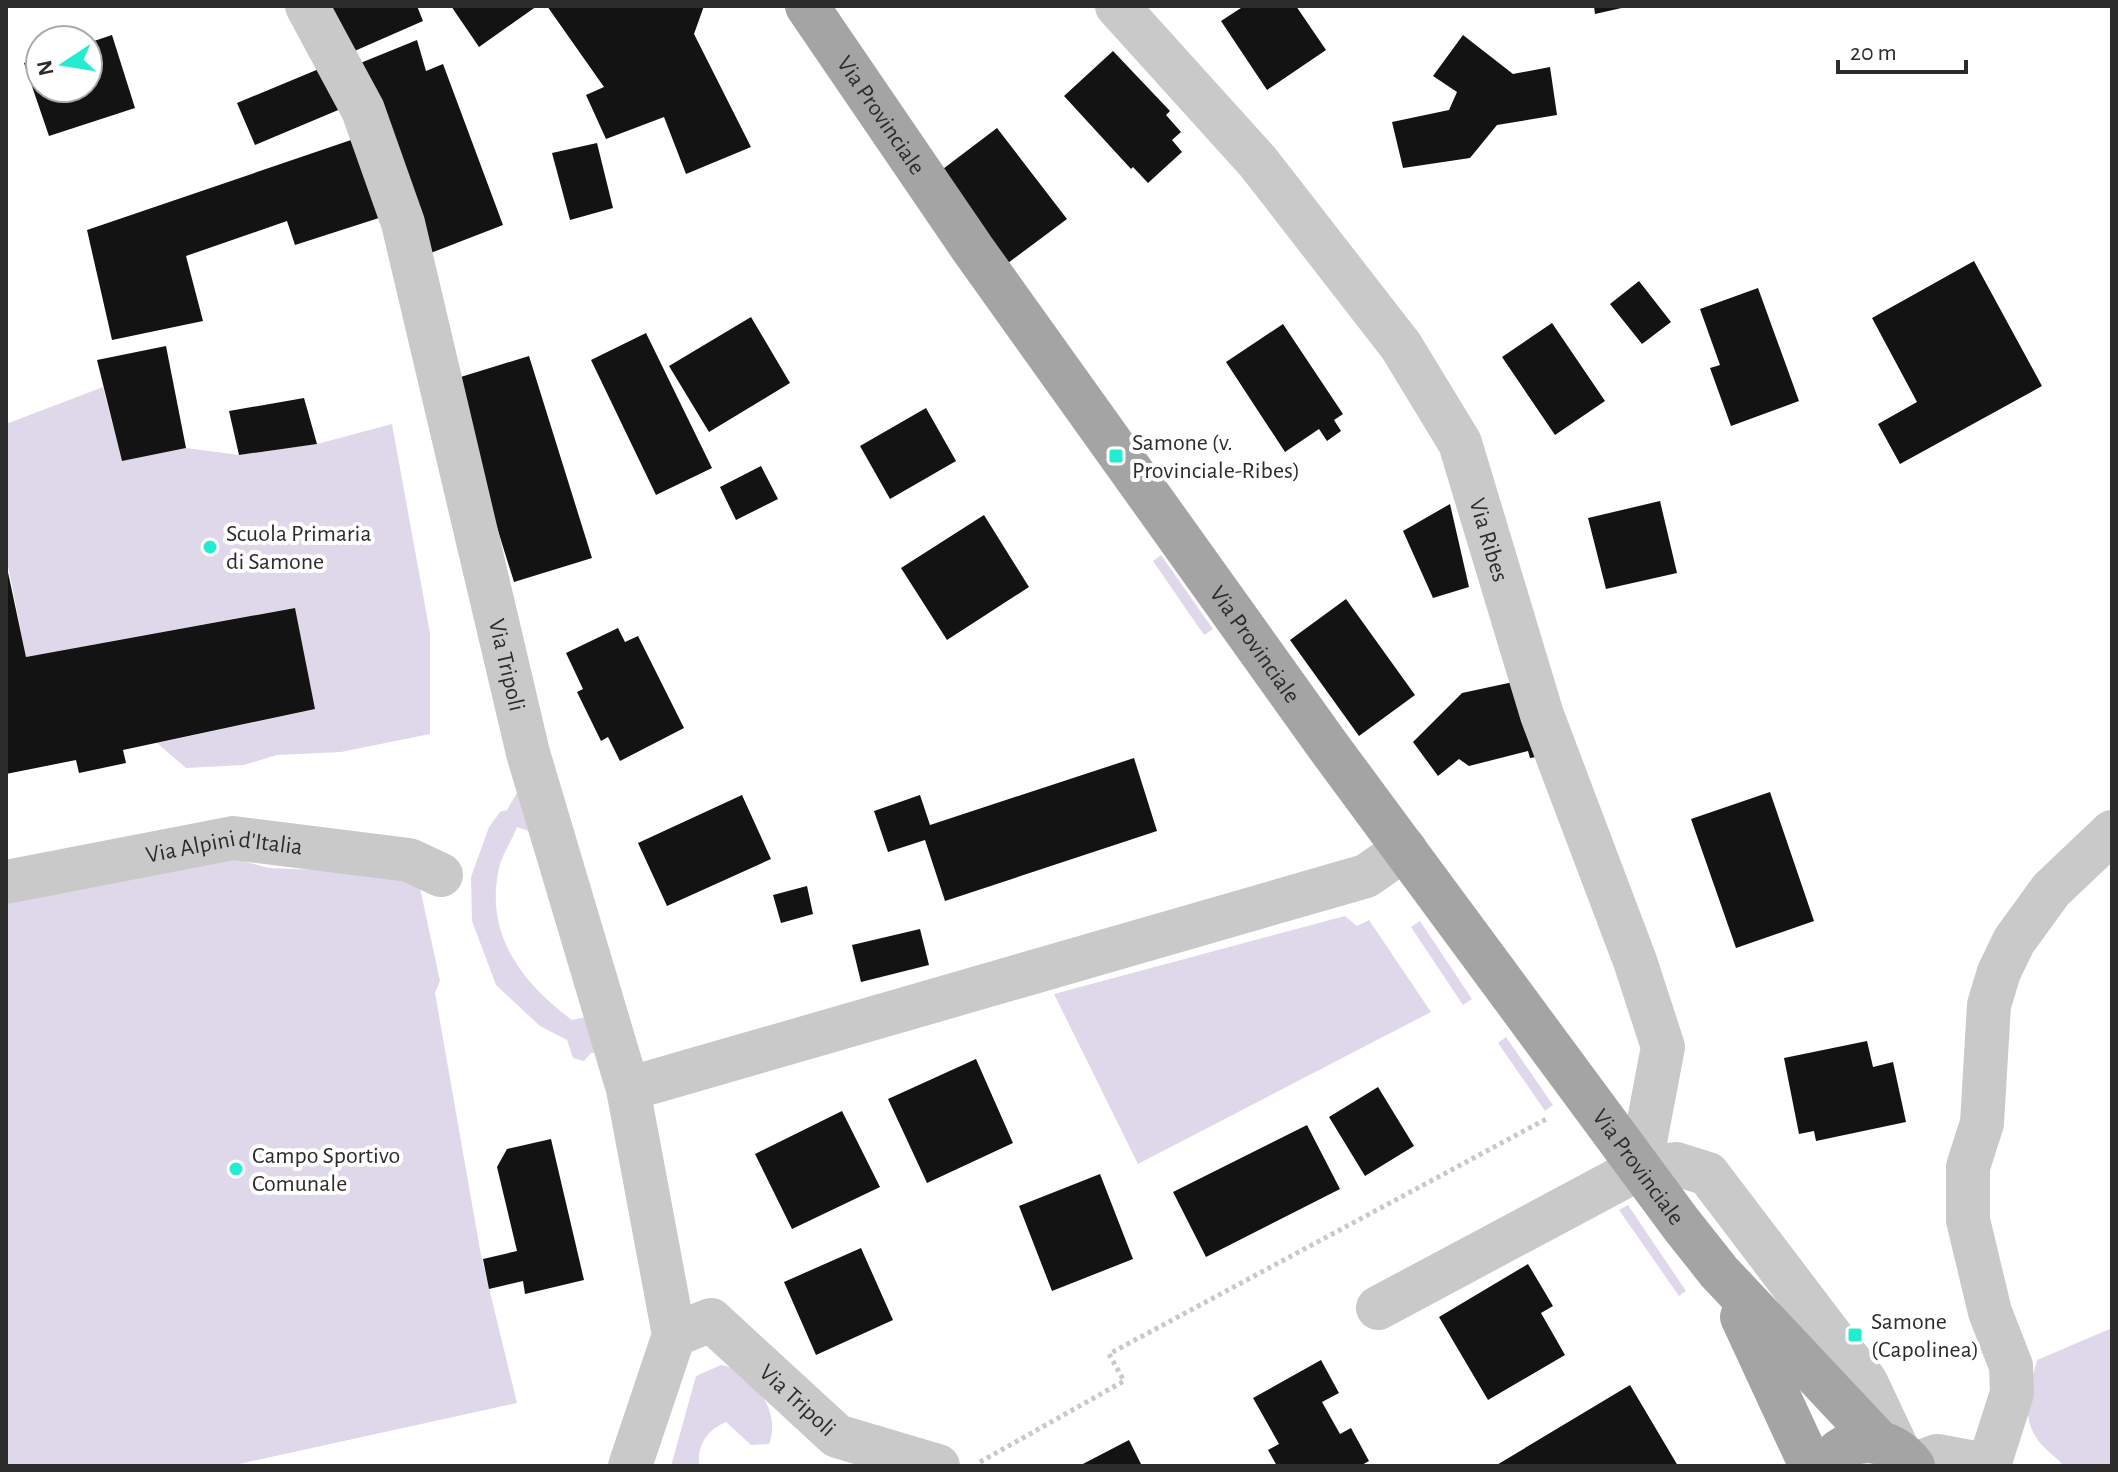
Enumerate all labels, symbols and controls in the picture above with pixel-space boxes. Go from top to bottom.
north arrow [24,24,104,104]
scale bar [1838,24,1966,74]
text: 20 m [1850,41,1897,65]
street label: Via Provinciale [832,52,929,179]
text: N [33,58,58,78]
place label: Samone (v. Provinciale-Ribes) [1132,431,1300,483]
marker: Samone (v. Provinciale-Ribes) [1107,447,1125,465]
street label: Via Ribes [1464,496,1512,585]
place label: Scuola Primaria di Samone [226,522,371,574]
marker: Scuola Primaria di Samone [201,538,219,556]
street label: Via Provinciale [1205,582,1304,708]
street label: Via Tripoli [484,617,529,714]
street label: Via Alpini d'Italia [144,827,304,868]
street label: Via Provinciale [1587,1105,1688,1230]
place label: Campo Sportivo Comunale [252,1144,400,1196]
marker: Campo Sportivo Comunale [227,1160,245,1178]
place label: Samone (Capolinea) [1871,1310,1979,1362]
marker: Samone (Capolinea) [1846,1326,1864,1344]
street label: Via Tripoli [754,1360,840,1441]

